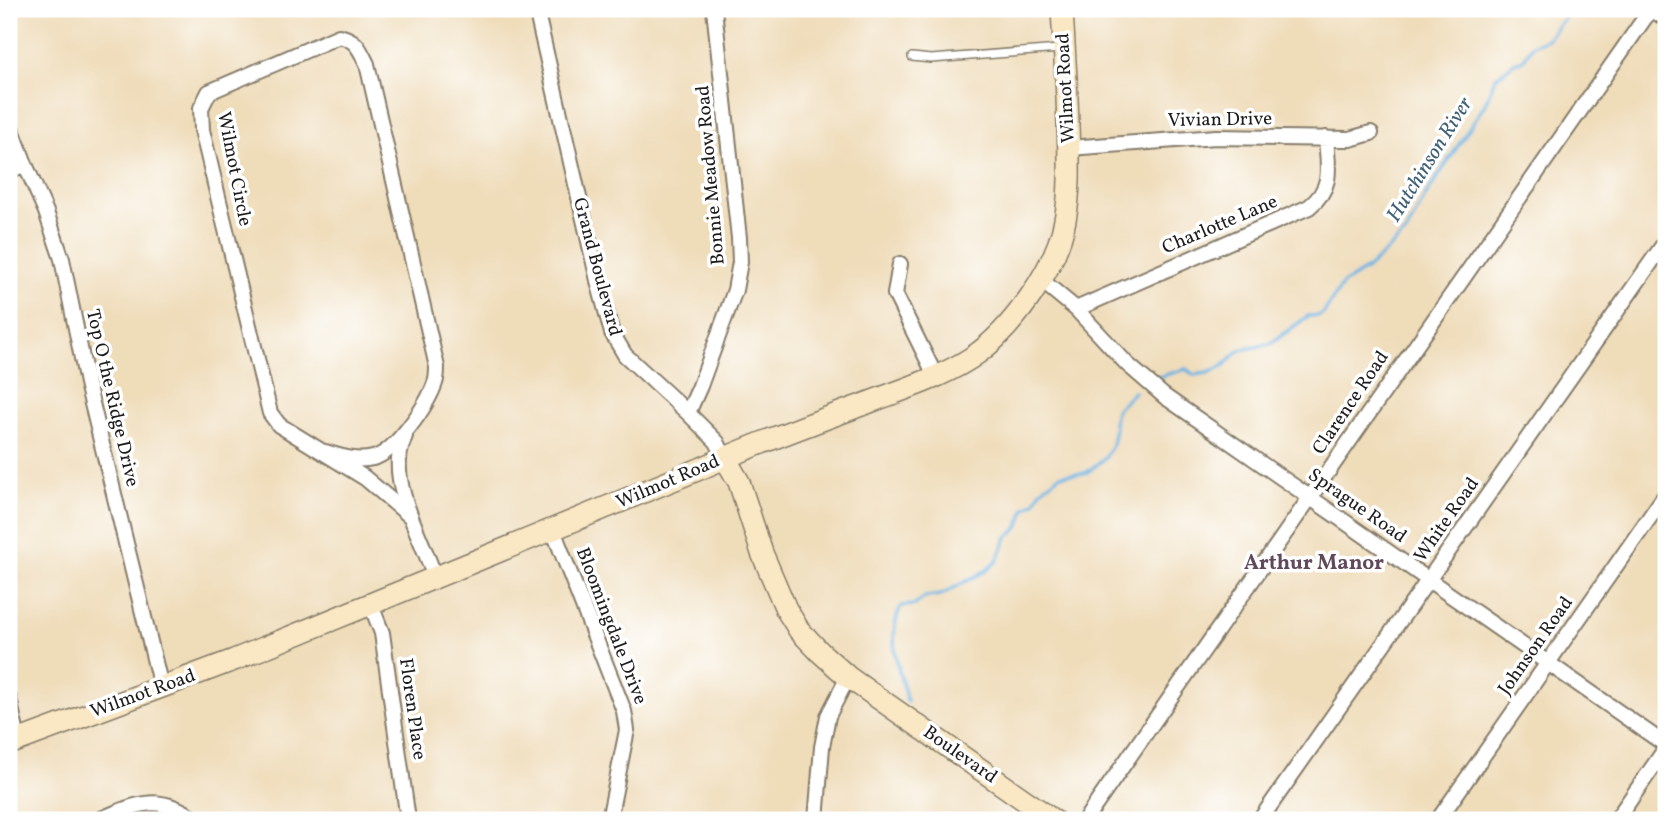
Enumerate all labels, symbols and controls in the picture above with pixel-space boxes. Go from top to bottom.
street label: Wilmot Road [1050,32,1082,144]
street label: Bonnie Meadow Road [690,84,732,266]
water label: Hutchinson River [1380,92,1480,228]
street label: Vivian Drive [1167,106,1273,134]
street label: Wilmot Circle [210,110,258,228]
street label: Charlotte Lane [1158,189,1282,261]
street label: Grand Boulevard [566,195,628,339]
street label: Top O the Ridge Drive [79,307,145,489]
street label: Clarence Road [1307,346,1395,460]
street label: Wilmot Road [612,449,724,515]
street label: Sprague Road [1302,462,1412,550]
street label: White Road [1408,472,1486,568]
street label: Bloomingdale Drive [569,544,653,708]
district label: Arthur Manor [1244,549,1384,578]
street label: Johnson Road [1492,591,1580,701]
street label: Floren Place [392,657,432,761]
street label: Wilmot Road [87,663,199,725]
street label: Boulevard [918,720,1002,790]

